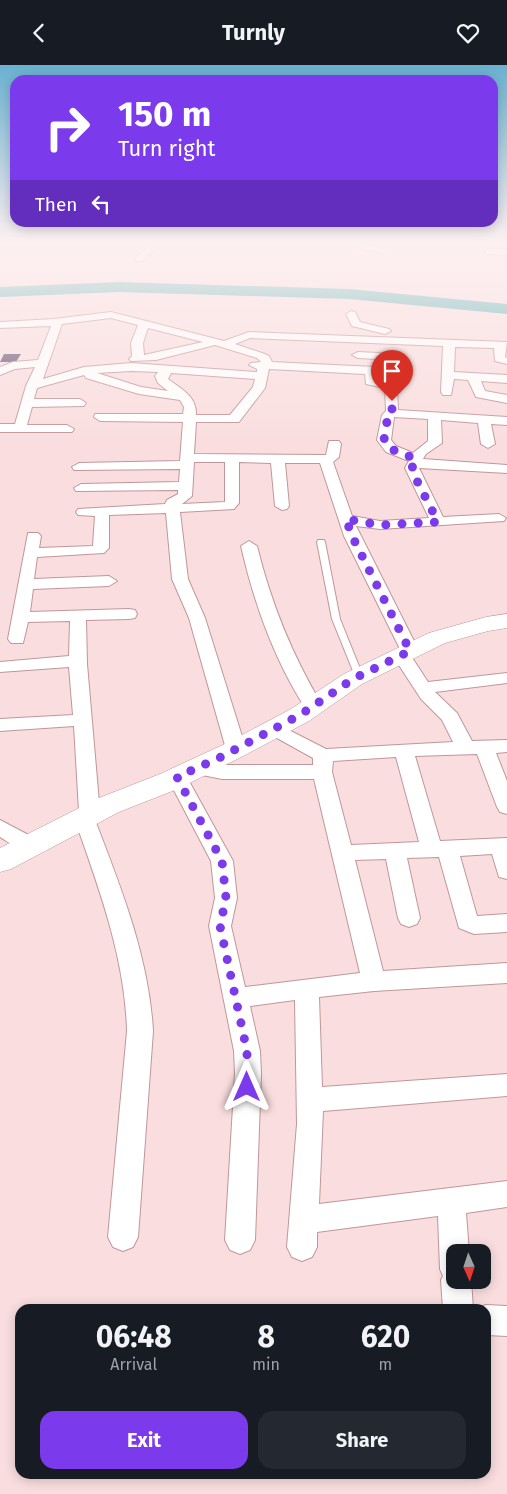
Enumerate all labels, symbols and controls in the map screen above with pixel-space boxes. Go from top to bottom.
icon: back [25,19,53,47]
text: Turnly [222,19,285,46]
icon: heart [454,19,482,47]
text: 150 m [118,93,211,135]
icon: right [35,95,100,160]
text: Turn right [118,135,215,162]
icon: left [87,190,115,218]
text: Then [35,193,77,216]
pin [371,350,413,401]
icon: arrive [378,357,406,385]
position arrow [220,1060,272,1112]
north arrow [446,1244,491,1289]
map controls [446,1244,491,1289]
text: 06:48 [96,1319,172,1355]
text: 8 [257,1319,275,1355]
text: 620 [361,1319,410,1355]
text: Arrival [110,1355,157,1374]
text: min [252,1355,280,1374]
text: m [379,1355,392,1374]
button: Exit [40,1411,248,1469]
button: Share [258,1411,466,1469]

